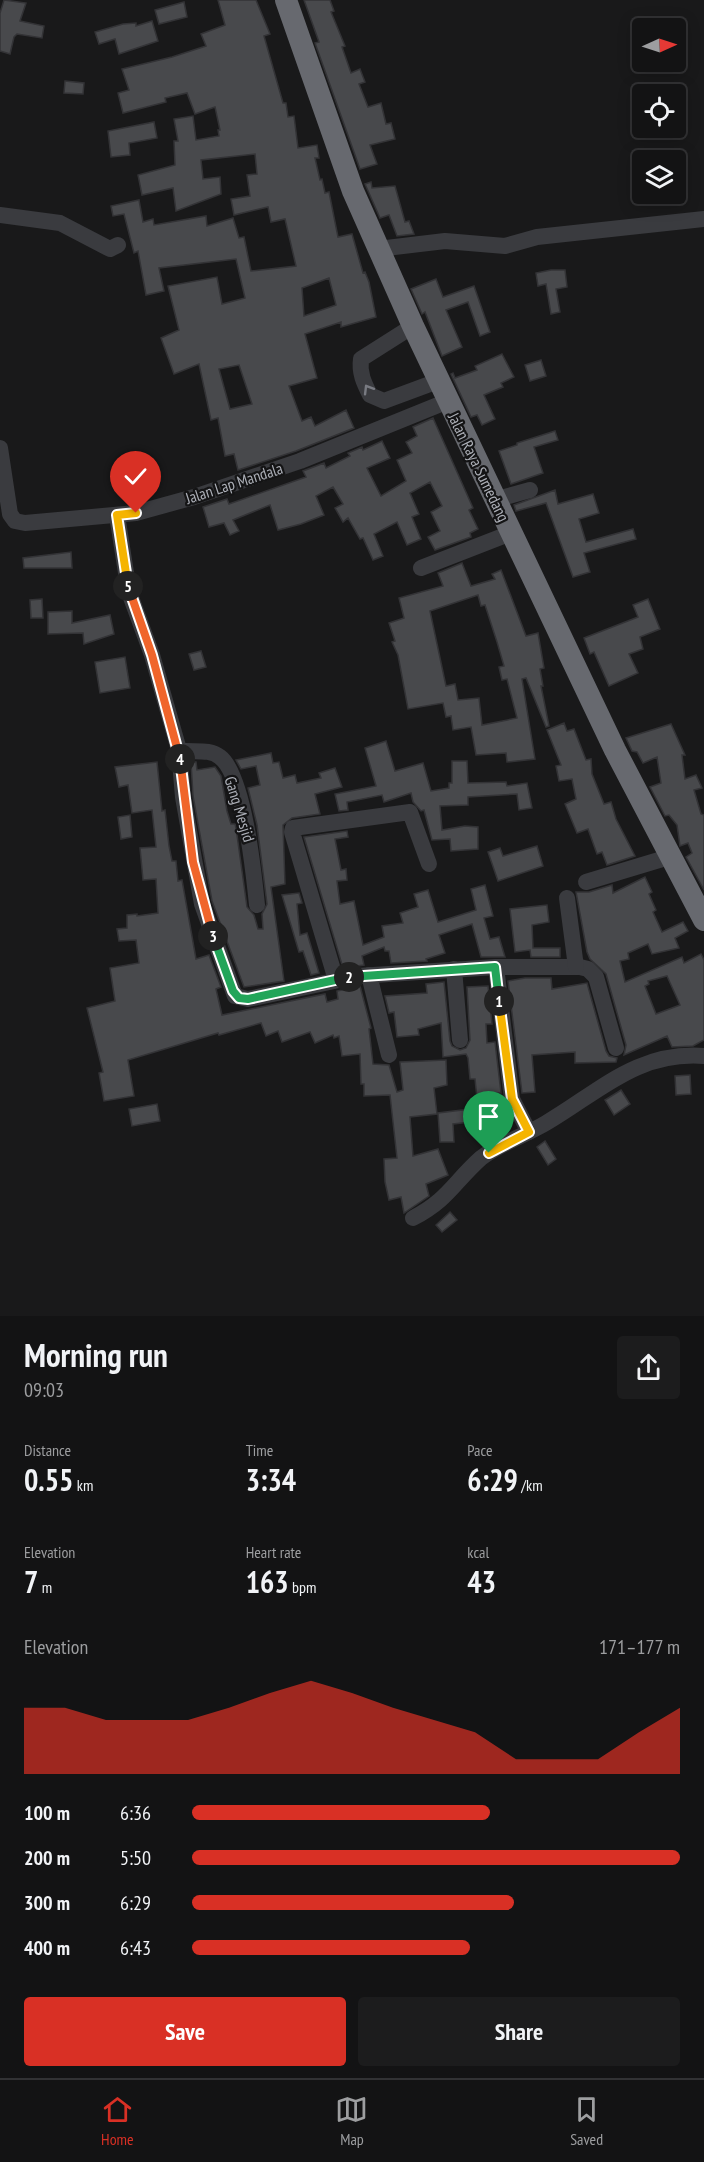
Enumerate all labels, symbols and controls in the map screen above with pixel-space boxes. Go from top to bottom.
north arrow [632,18,686,72]
map controls [632,18,686,204]
button: locate [632,84,686,138]
button: layers [632,150,686,204]
one-way arrow [364,385,376,395]
street label: Jalan Raya Sumedang [444,408,514,525]
pin [110,451,161,513]
street label: Jalan Lap Mandala [182,458,285,508]
icon: check [119,460,152,493]
pin: 5 [113,571,143,601]
text: 5 [124,576,132,596]
pin: 4 [165,744,195,774]
text: 4 [176,749,184,769]
street label: Gang Mesjid [221,774,259,844]
pin: 3 [198,921,228,951]
text: 3 [209,926,217,946]
pin: 2 [334,962,364,992]
text: 2 [345,967,353,987]
pin: 1 [484,986,514,1016]
text: 1 [495,991,503,1011]
pin [463,1091,514,1153]
icon: arrive [472,1100,505,1133]
text: Morning run [24,1333,168,1376]
button: share [617,1336,680,1399]
text: 09:03 [24,1377,64,1403]
text: Distance [24,1440,71,1460]
text: Time [246,1440,273,1460]
text: Pace [467,1440,493,1460]
text: 0.55 [24,1460,73,1499]
text: 3:34 [246,1460,296,1499]
text: 6:29 [467,1460,518,1499]
text: km [73,1475,93,1495]
text: /km [518,1475,543,1495]
text: Elevation [24,1542,75,1562]
text: Heart rate [246,1542,301,1562]
text: kcal [467,1542,489,1562]
text: 7 [24,1562,38,1601]
text: 163 [246,1562,289,1601]
text: 43 [467,1562,496,1601]
text: m [38,1577,52,1597]
text: bpm [289,1577,316,1597]
text: Elevation [24,1634,88,1660]
text: 171–177 m [599,1634,680,1660]
text: 100 m [24,1800,70,1826]
text: 6:36 [120,1800,151,1826]
text: 200 m [24,1845,70,1871]
text: 5:50 [120,1845,151,1871]
text: 300 m [24,1890,70,1916]
text: 6:29 [120,1890,151,1916]
text: 400 m [24,1935,70,1961]
text: 6:43 [120,1935,151,1961]
button: Save [24,1997,346,2066]
button: Share [358,1997,680,2066]
tab: Home [101,2093,134,2149]
tab: Map [335,2093,368,2149]
tab: Saved [570,2093,603,2149]

